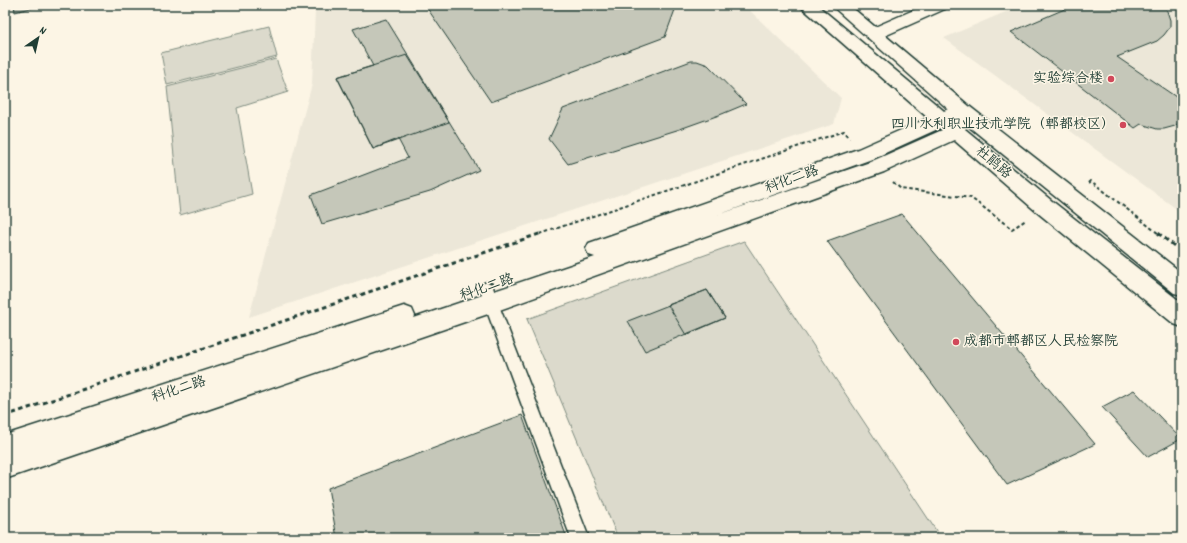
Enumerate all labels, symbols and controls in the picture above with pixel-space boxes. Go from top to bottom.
north arrow [18,18,58,58]
text: N [36,23,50,40]
place label: 实验综合楼 [1033,69,1103,89]
marker: 实验综合楼 [1106,74,1116,84]
place label: 四川水利职业技术学院（郫都校区） [891,115,1115,135]
marker: 四川水利职业技术学院（郫都校区） [1118,120,1128,130]
street label: 杜鹃路 [970,142,1016,184]
street label: 科化二路 [762,161,822,199]
street label: 科化二路 [457,269,517,307]
place label: 成都市郫都区人民检察院 [964,332,1118,352]
marker: 成都市郫都区人民检察院 [951,337,961,347]
street label: 科化二路 [149,372,209,408]

